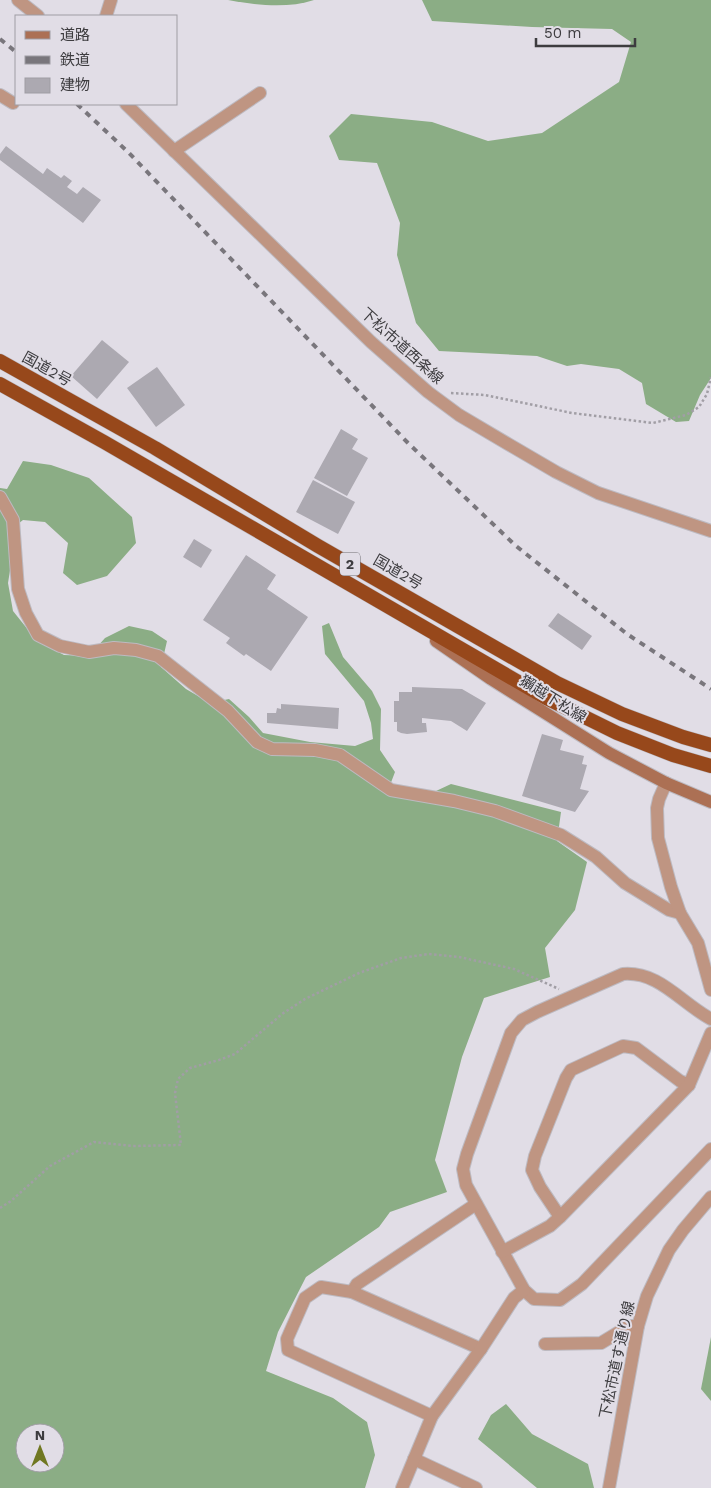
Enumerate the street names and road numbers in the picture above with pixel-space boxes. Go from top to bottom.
street label: 下松市道西条線 [357,304,447,388]
street label: 国道2号 [19,348,75,390]
street label: 国道2号 [370,551,426,593]
road number: 2 [340,552,360,576]
street label: 獺越下松線 [516,671,590,727]
street label: 下松市道す通り線 [596,1299,638,1421]

